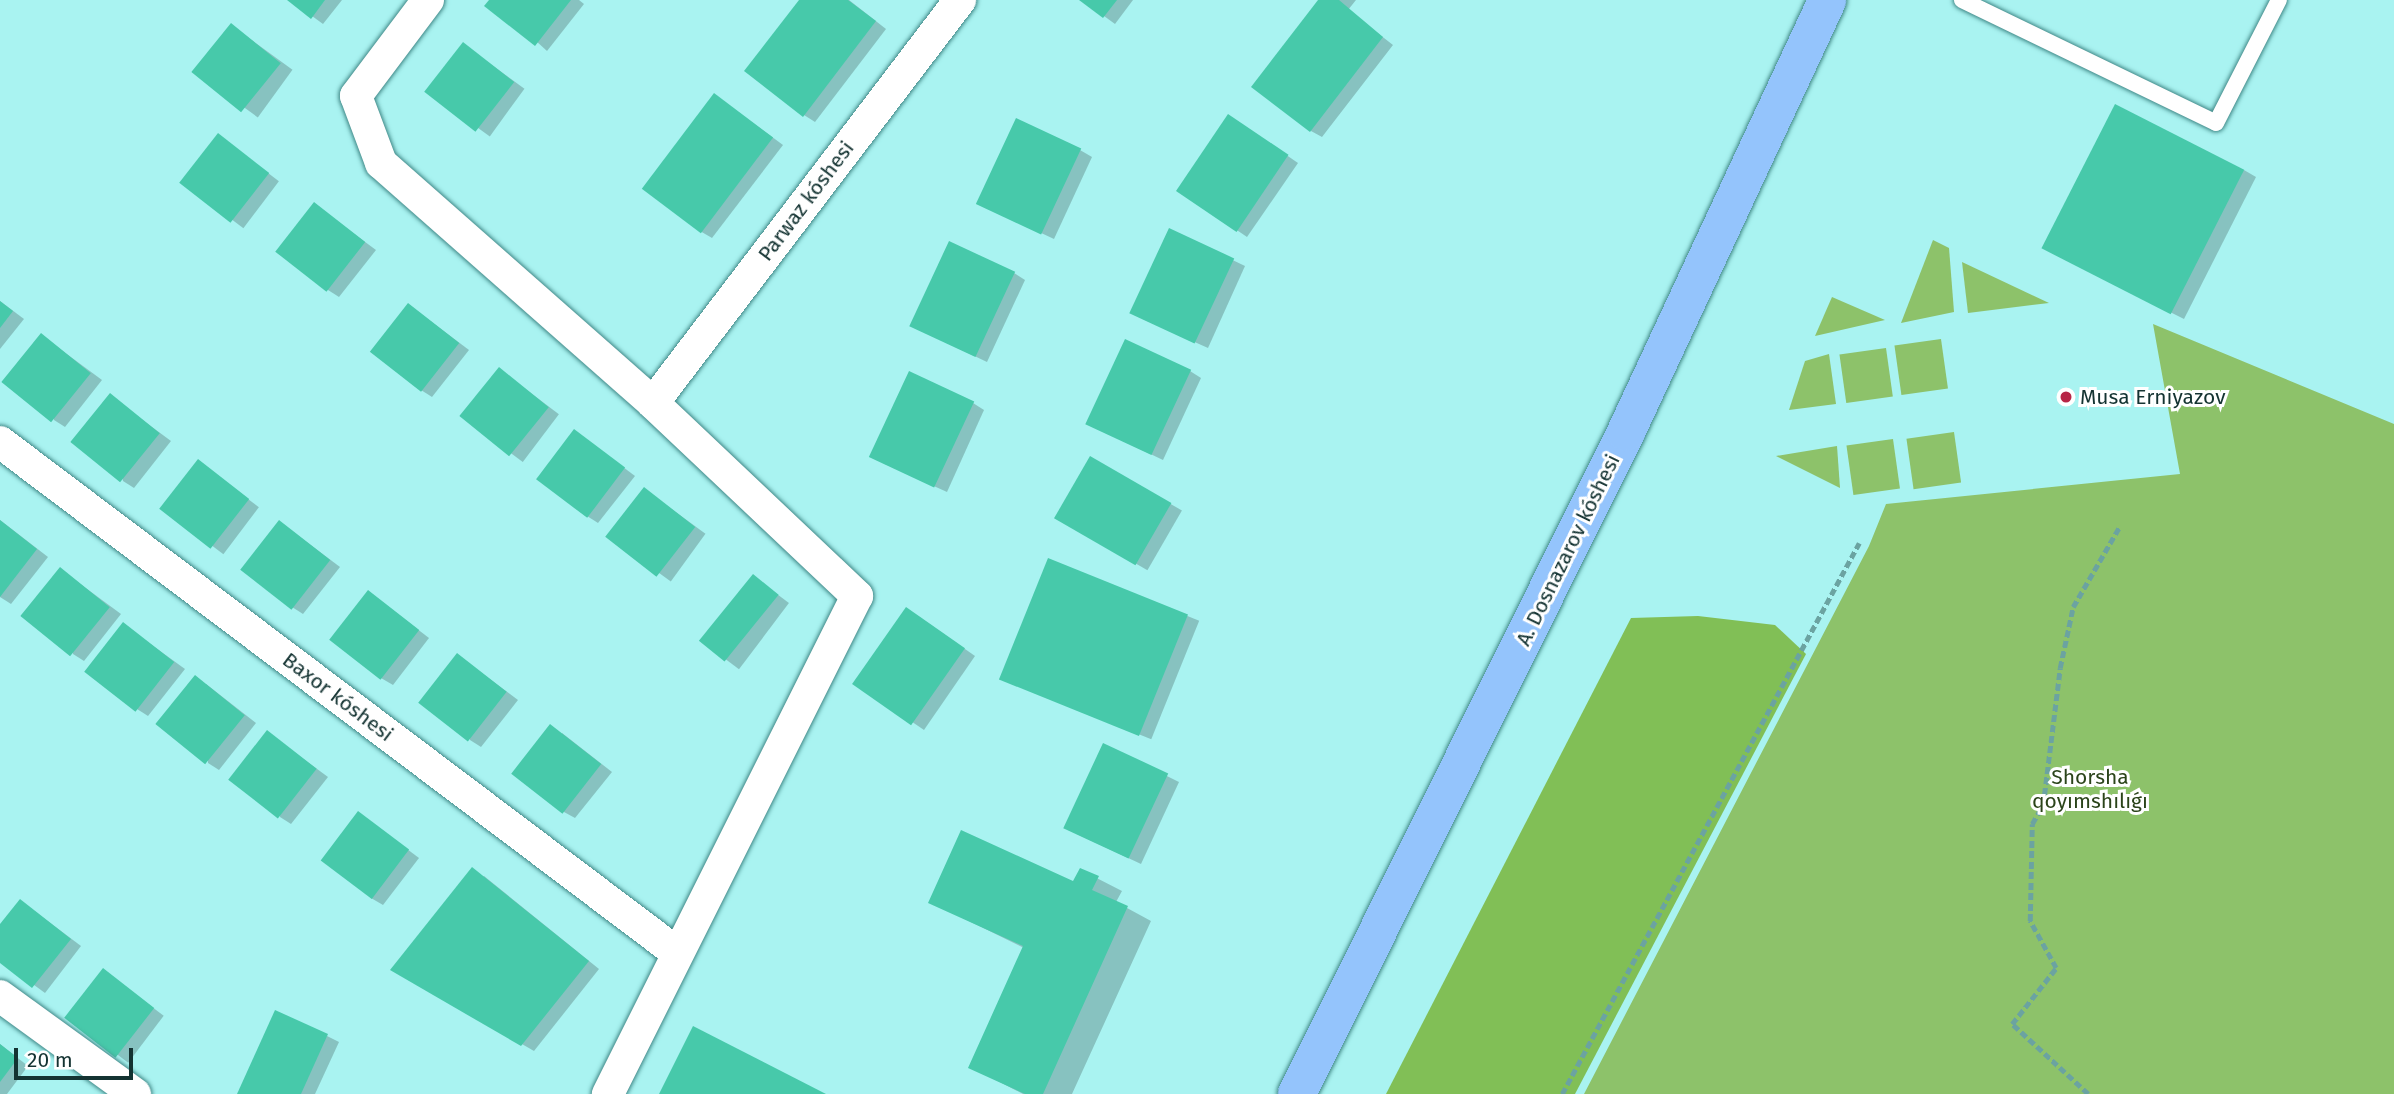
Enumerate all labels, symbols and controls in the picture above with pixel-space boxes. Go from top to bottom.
street label: Parwaz kóshesi [753,136,859,266]
place label: Musa Erniyazov [2080,384,2225,410]
marker: Musa Erniyazov [2058,389,2074,405]
street label: A. Dosnazarov kóshesi [1511,450,1625,650]
street label: Baxor kóshesi [278,647,398,747]
park label: Shorsha qoyımshılıǵı [2032,764,2148,814]
scale bar [18,1034,136,1078]
text: 20 m [27,1047,73,1073]

